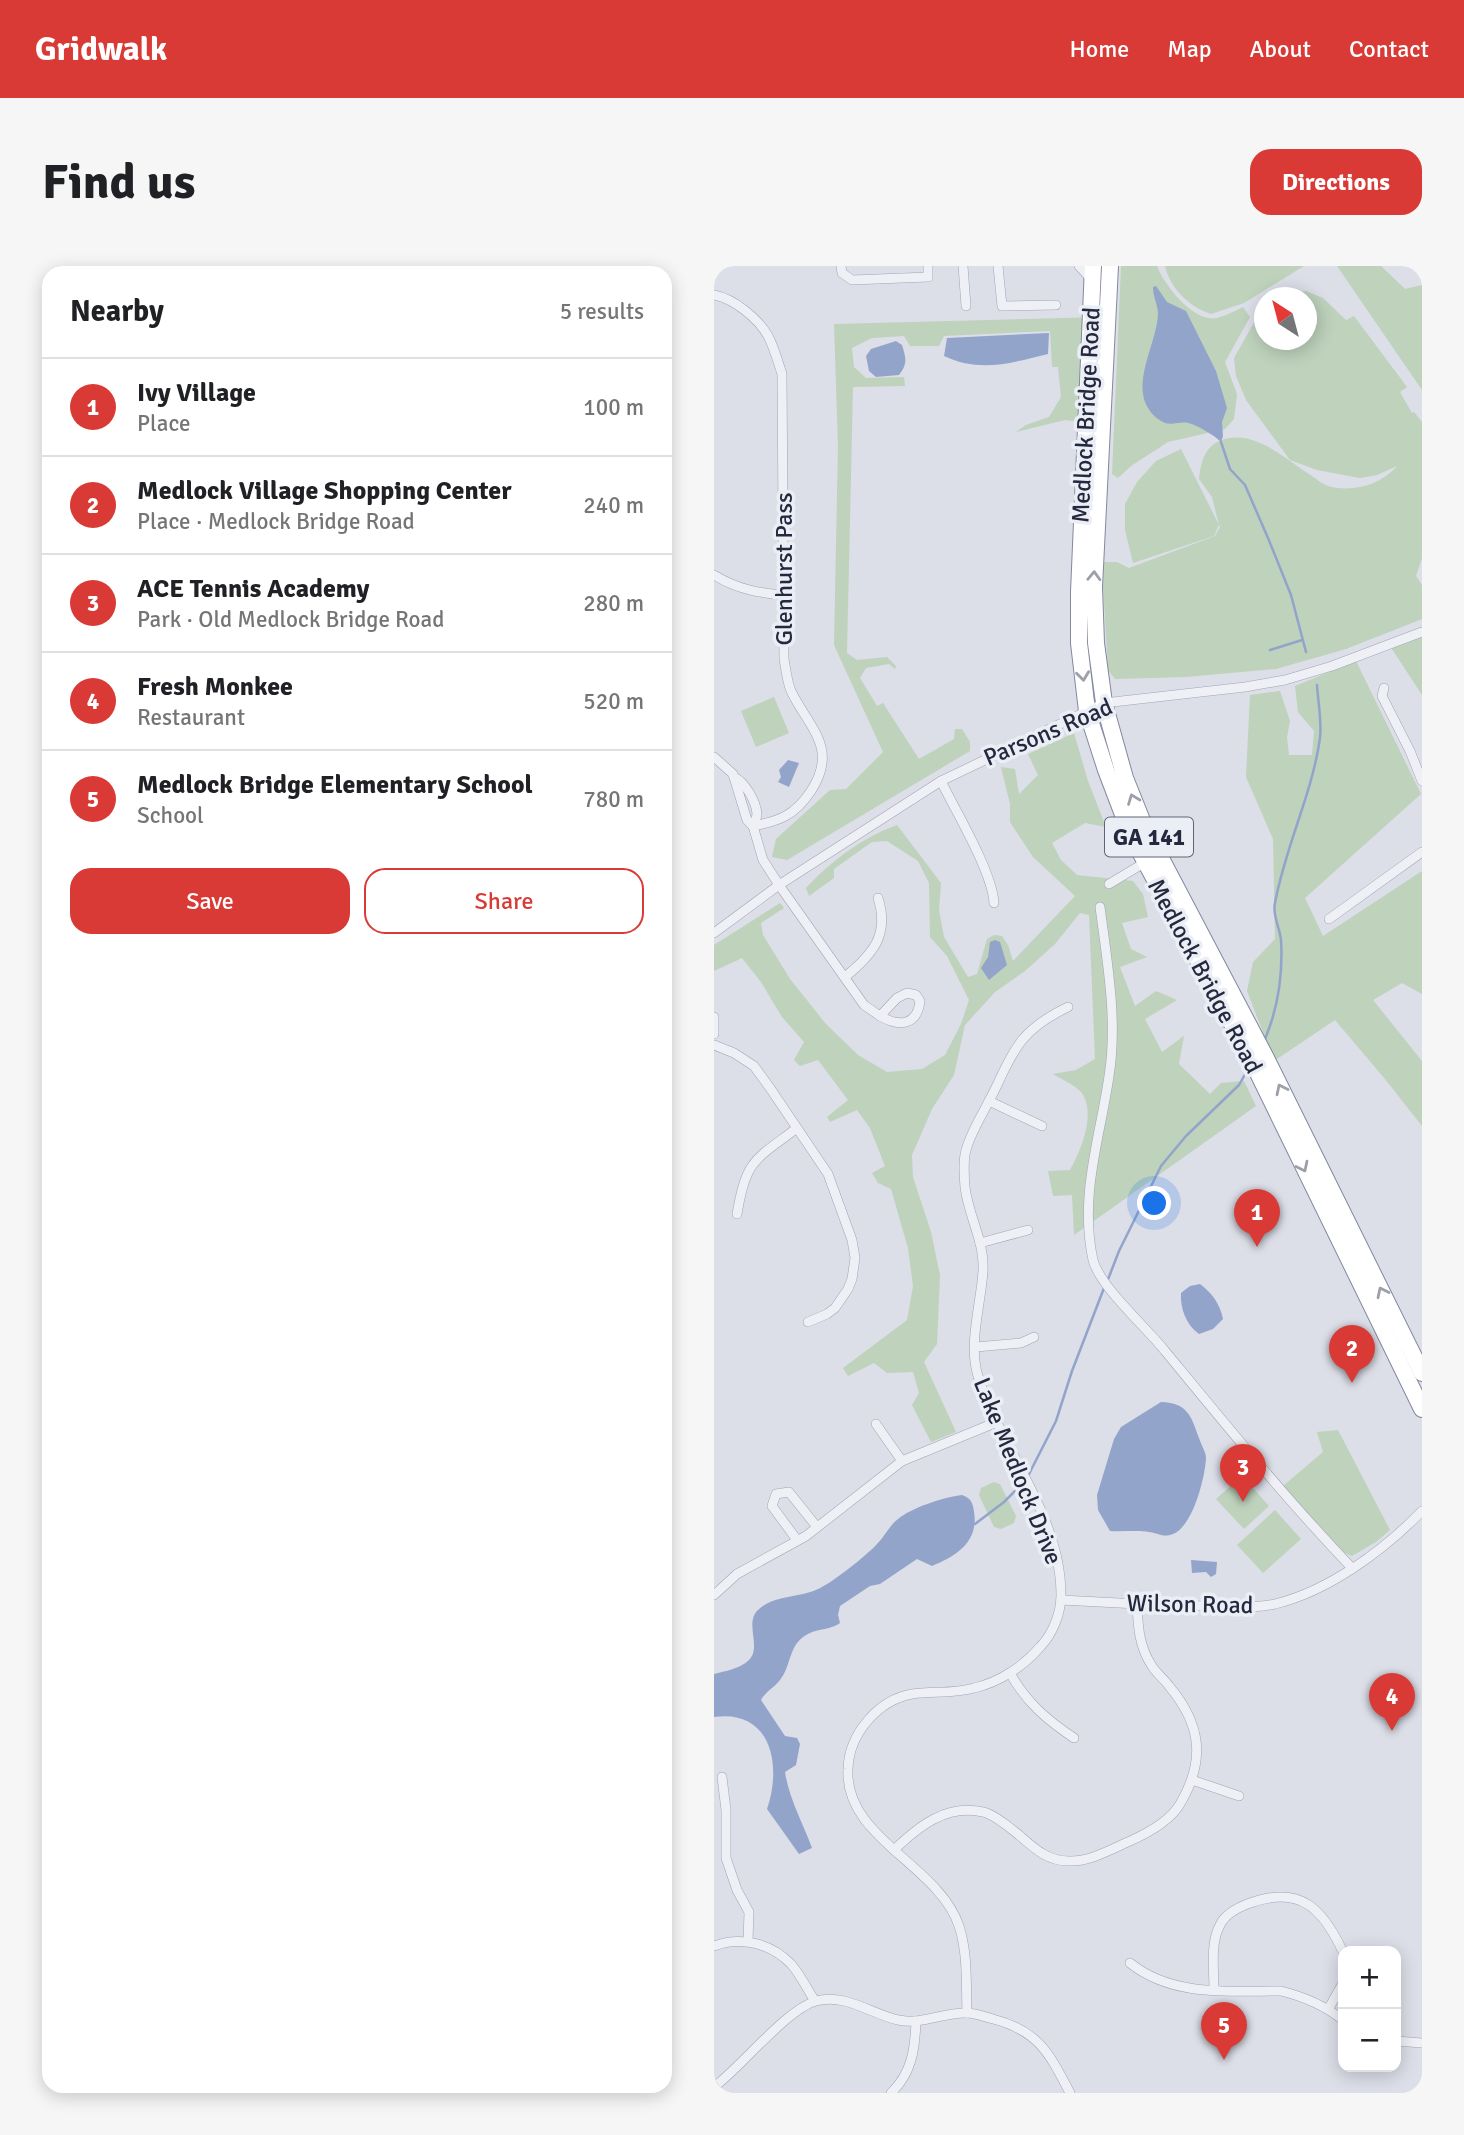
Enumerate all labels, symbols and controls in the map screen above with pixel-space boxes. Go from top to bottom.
text: Gridwalk [35,29,167,70]
text: Home [1069,34,1129,64]
text: Map [1167,34,1212,64]
text: About [1250,34,1311,64]
text: Contact [1349,34,1429,64]
button: Directions [1250,149,1422,215]
text: Find us [42,152,195,212]
north arrow [1254,287,1317,350]
text: Nearby [70,293,164,330]
text: 5 results [560,297,644,326]
street label: Medlock Bridge Road [1065,306,1107,524]
text: Ivy Village [137,377,256,409]
text: 1 [87,393,99,422]
text: 100 m [583,393,644,422]
text: Place [137,409,191,438]
text: Medlock Village Shopping Center [137,475,511,507]
text: 2 [87,491,99,520]
text: 240 m [583,491,644,520]
street label: Glenhurst Pass [769,493,799,645]
text: Place · Medlock Bridge Road [137,507,415,536]
one-way arrow [1087,570,1102,581]
text: ACE Tennis Academy [137,573,370,605]
text: 3 [87,589,99,618]
text: 280 m [583,589,644,618]
text: Park · Old Medlock Bridge Road [137,605,444,634]
one-way arrow [1075,670,1090,682]
text: Fresh Monkee [137,671,293,703]
text: 4 [87,687,99,716]
text: 520 m [583,687,644,716]
street label: Parsons Road [979,691,1117,773]
text: Restaurant [137,703,245,732]
text: Medlock Bridge Elementary School [137,769,533,801]
text: 5 [87,785,99,814]
text: 780 m [583,785,644,814]
one-way arrow [1128,793,1142,805]
text: School [137,801,204,830]
road number: GA 141 [1105,818,1193,856]
button: Save [70,868,350,934]
button: Share [364,868,644,934]
street label: Medlock Bridge Road [1141,874,1269,1078]
one-way arrow [1275,1084,1289,1096]
one-way arrow [1295,1160,1309,1172]
your location [1137,1186,1171,1220]
pin: 1 [1234,1189,1280,1247]
one-way arrow [1376,1287,1390,1299]
pin: 2 [1329,1325,1375,1383]
street label: Lake Medlock Drive [967,1373,1069,1569]
pin: 3 [1220,1444,1266,1502]
street label: Wilson Road [1126,1588,1254,1620]
pin: 4 [1369,1673,1415,1731]
map controls [1338,1946,1401,2072]
button: + [1338,1946,1401,2009]
pin: 5 [1201,2002,1247,2060]
button: − [1338,2009,1401,2072]

